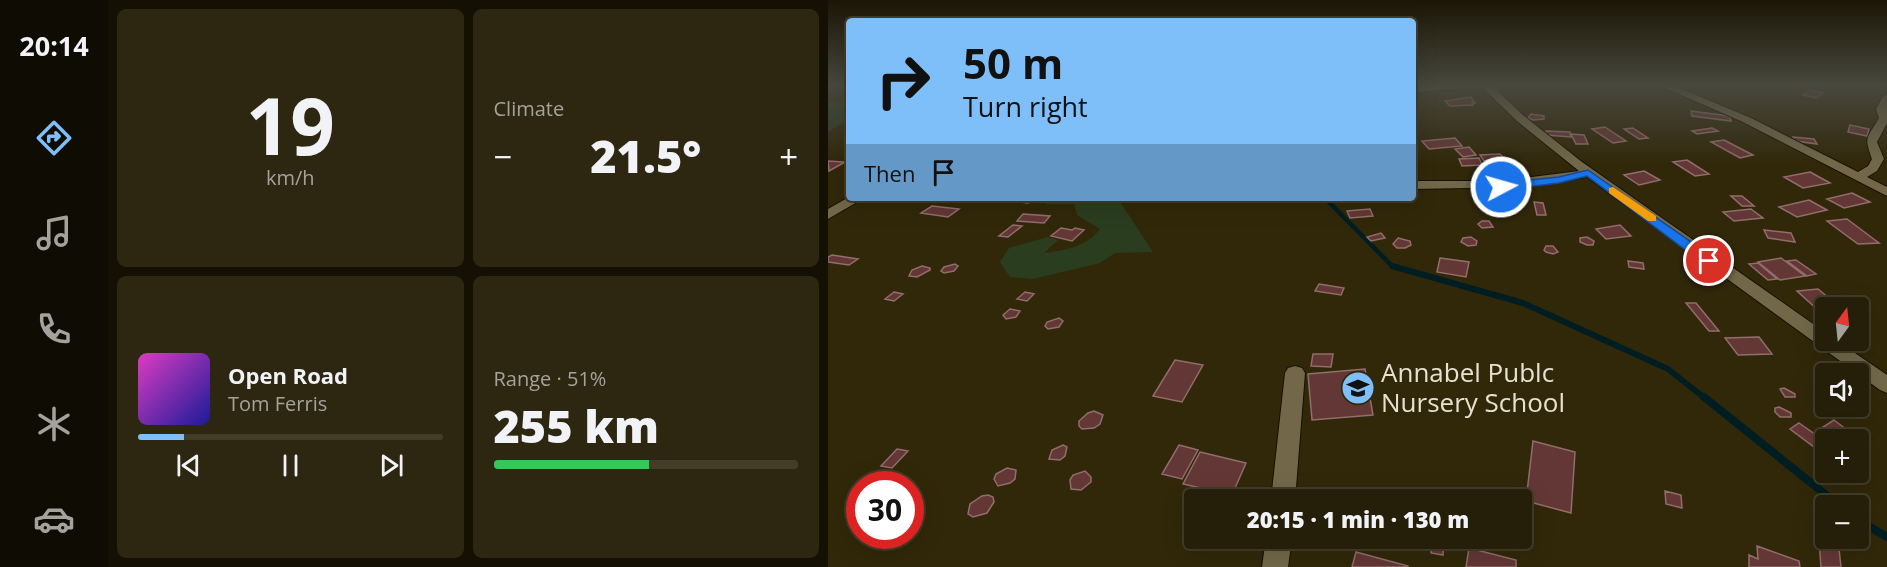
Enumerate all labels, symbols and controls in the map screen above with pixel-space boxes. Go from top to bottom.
text: 20:14 [19,27,89,64]
text: 50 m [963,34,1063,91]
icon: right [864,42,942,120]
text: 19 [246,72,335,178]
text: Turn right [963,88,1088,125]
text: Climate [494,95,564,122]
icon: directions [33,117,75,159]
text: 21.5° [590,125,701,186]
text: − [494,134,512,179]
text: + [779,134,798,179]
position arrow [1469,155,1533,219]
icon: arrive [927,156,960,189]
text: Then [864,158,915,188]
text: km/h [266,164,315,191]
icon: music [33,212,75,254]
pin [1683,235,1734,286]
icon: arrive [1692,244,1725,277]
north arrow [1815,297,1869,351]
map controls [1815,297,1869,549]
icon: phone [33,308,75,350]
place label: Annabel Publc Nursery School [1381,354,1565,420]
text: Open Road [228,360,348,390]
button: sound [1815,363,1869,417]
text: Range · 51% [494,365,606,392]
school or university icon: Annabel Publc Nursery School [1340,370,1376,406]
text: Tom Ferris [228,390,327,417]
text: 255 km [494,395,659,456]
icon: climate [33,403,75,445]
button: + [1815,429,1869,483]
icon: previous [172,449,205,482]
icon: pause [274,449,307,482]
icon: next [375,449,408,482]
speed limit sign: 30 [846,471,924,549]
button: − [1815,495,1869,549]
icon: car [33,498,75,540]
text: 20:15 · 1 min · 130 m [1247,504,1469,534]

